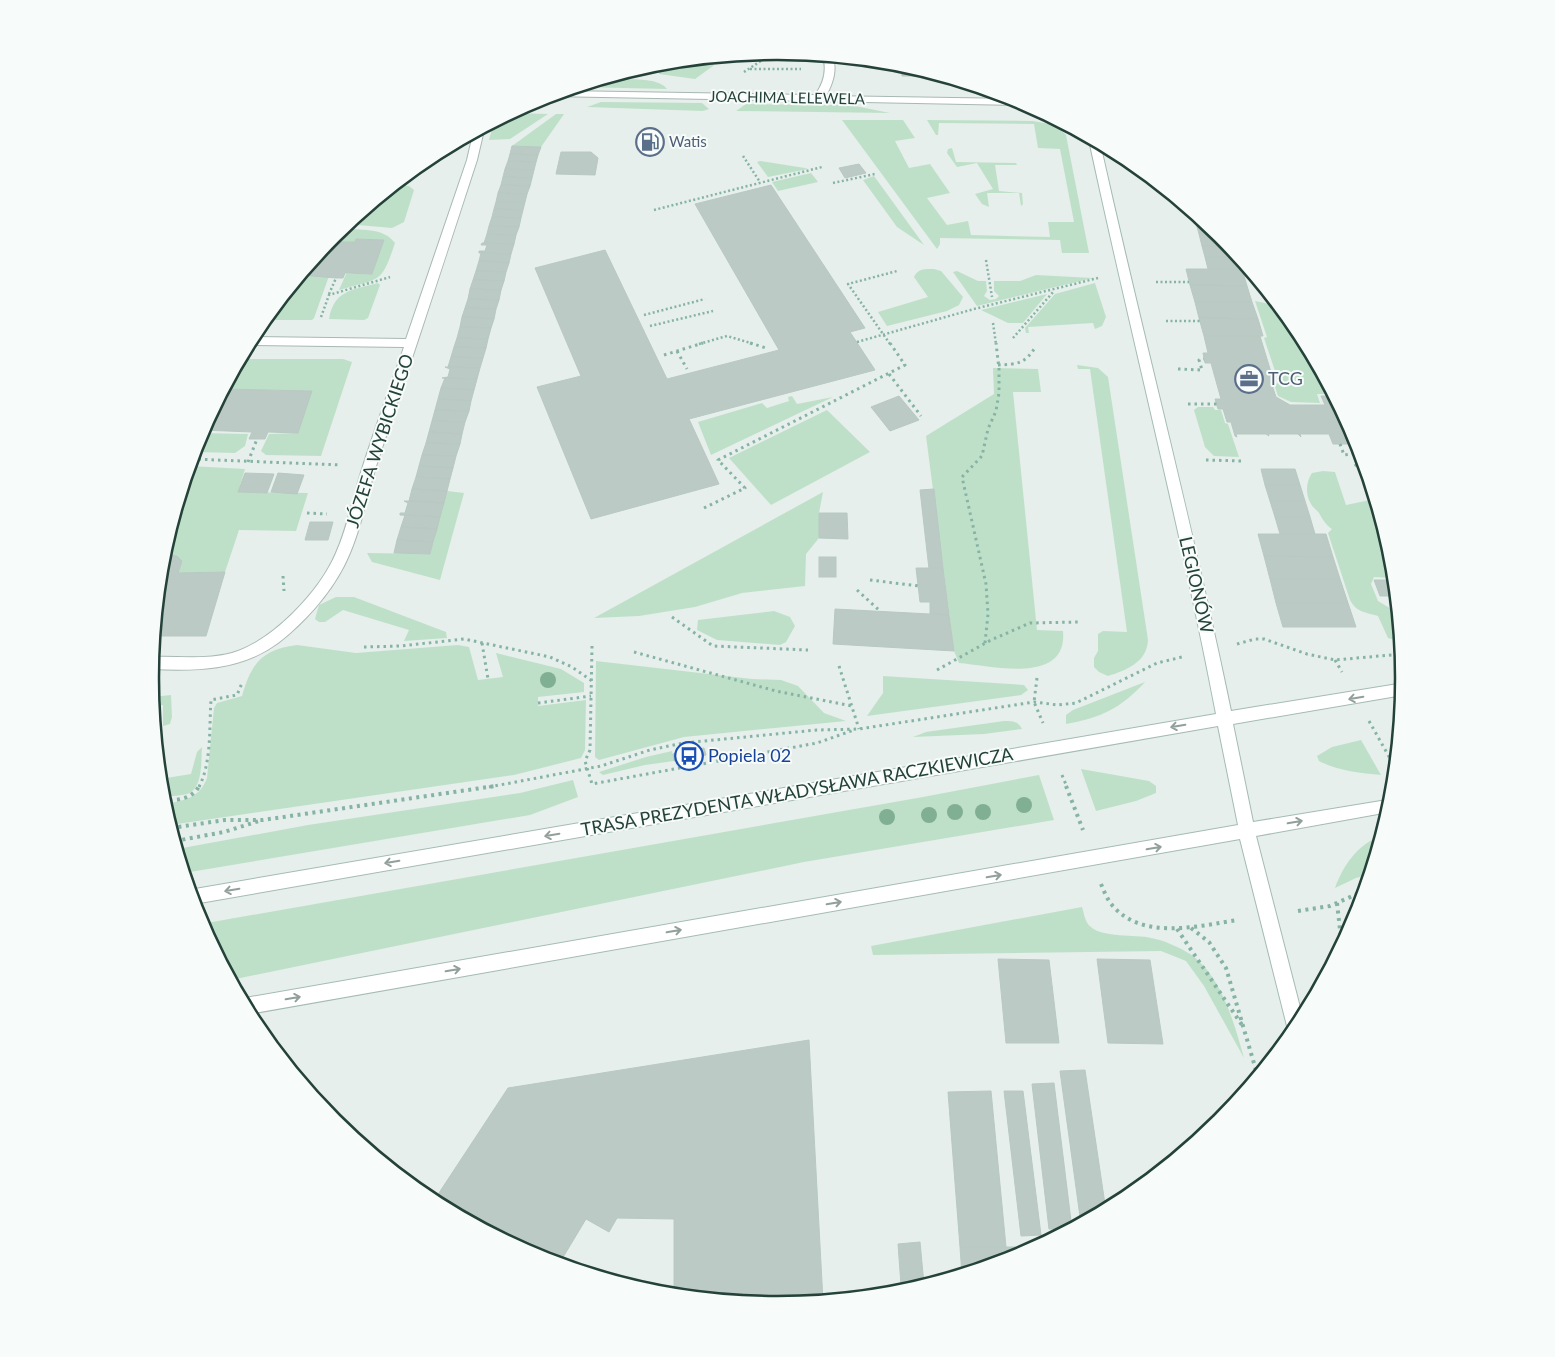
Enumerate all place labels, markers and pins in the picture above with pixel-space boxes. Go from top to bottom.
fuel station icon: Watis [635,127,665,157]
place label: Watis [669,132,707,150]
office icon: TCG [1234,364,1264,394]
place label: TCG [1268,367,1303,389]
bus stop icon: Popiela 02 [674,741,704,771]
place label: Popiela 02 [708,744,791,766]

